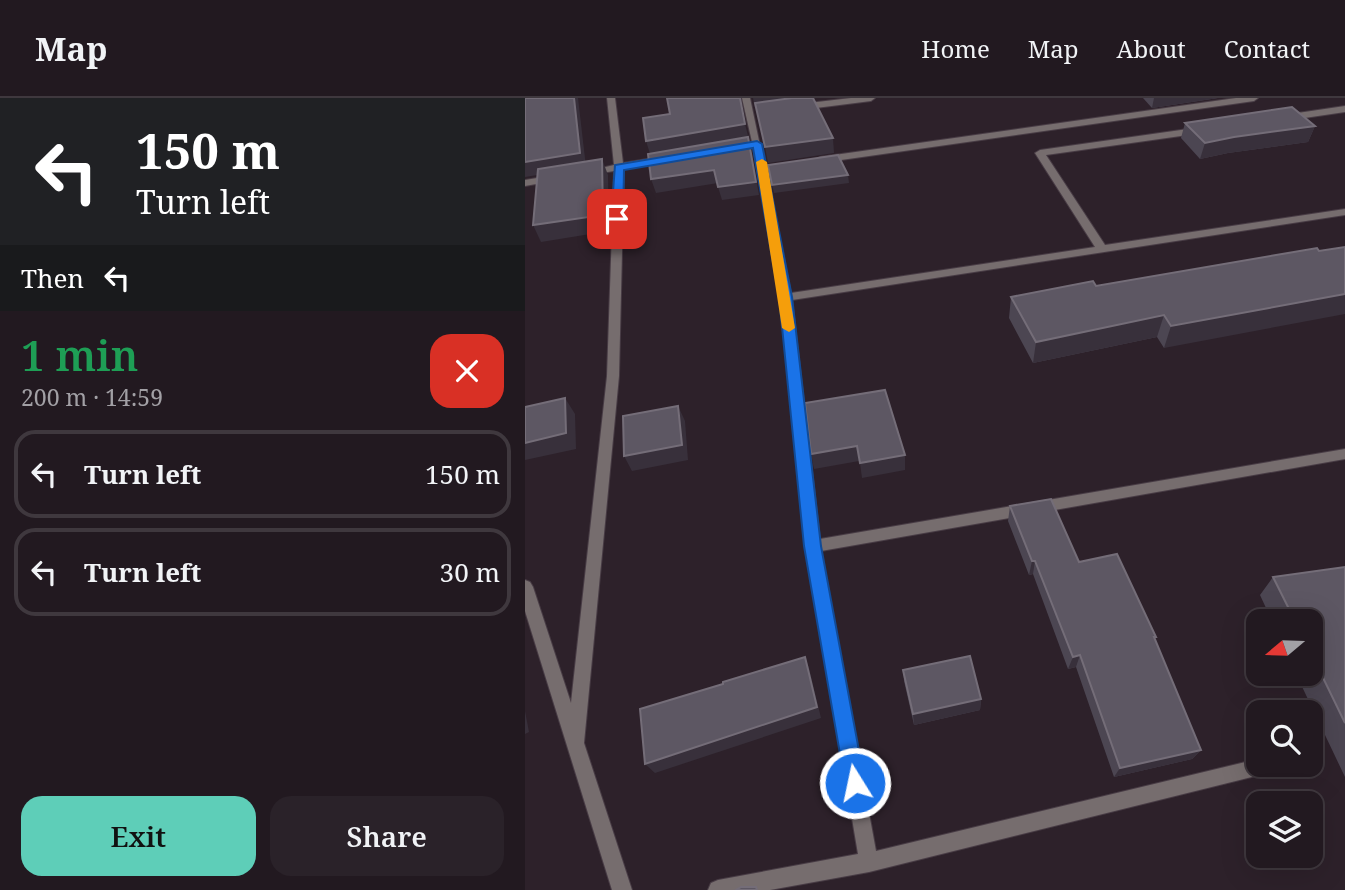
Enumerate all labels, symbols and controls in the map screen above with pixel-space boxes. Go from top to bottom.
text: Map [35,26,108,71]
text: Home [921,32,990,65]
text: Map [1028,32,1079,65]
text: About [1117,32,1186,65]
text: Contact [1224,32,1310,65]
text: 150 m [136,117,280,183]
icon: left [21,126,112,217]
text: Turn left [136,180,270,223]
pin [587,189,647,249]
icon: arrive [598,200,636,238]
icon: left [98,259,136,297]
text: Then [21,260,84,296]
text: 1 min [21,326,138,383]
button: close [430,334,504,408]
text: 200 m · 14:59 [21,381,163,413]
icon: left [25,455,63,493]
text: Turn left [84,456,201,492]
text: 150 m [425,456,500,492]
icon: left [25,553,63,591]
text: Turn left [84,554,201,590]
text: 30 m [440,554,500,590]
north arrow [1246,609,1323,686]
map controls [1246,609,1323,868]
button: search [1246,700,1323,777]
position arrow [818,746,892,820]
button: layers [1246,791,1323,868]
button: Exit [21,796,256,876]
button: Share [270,796,504,876]

